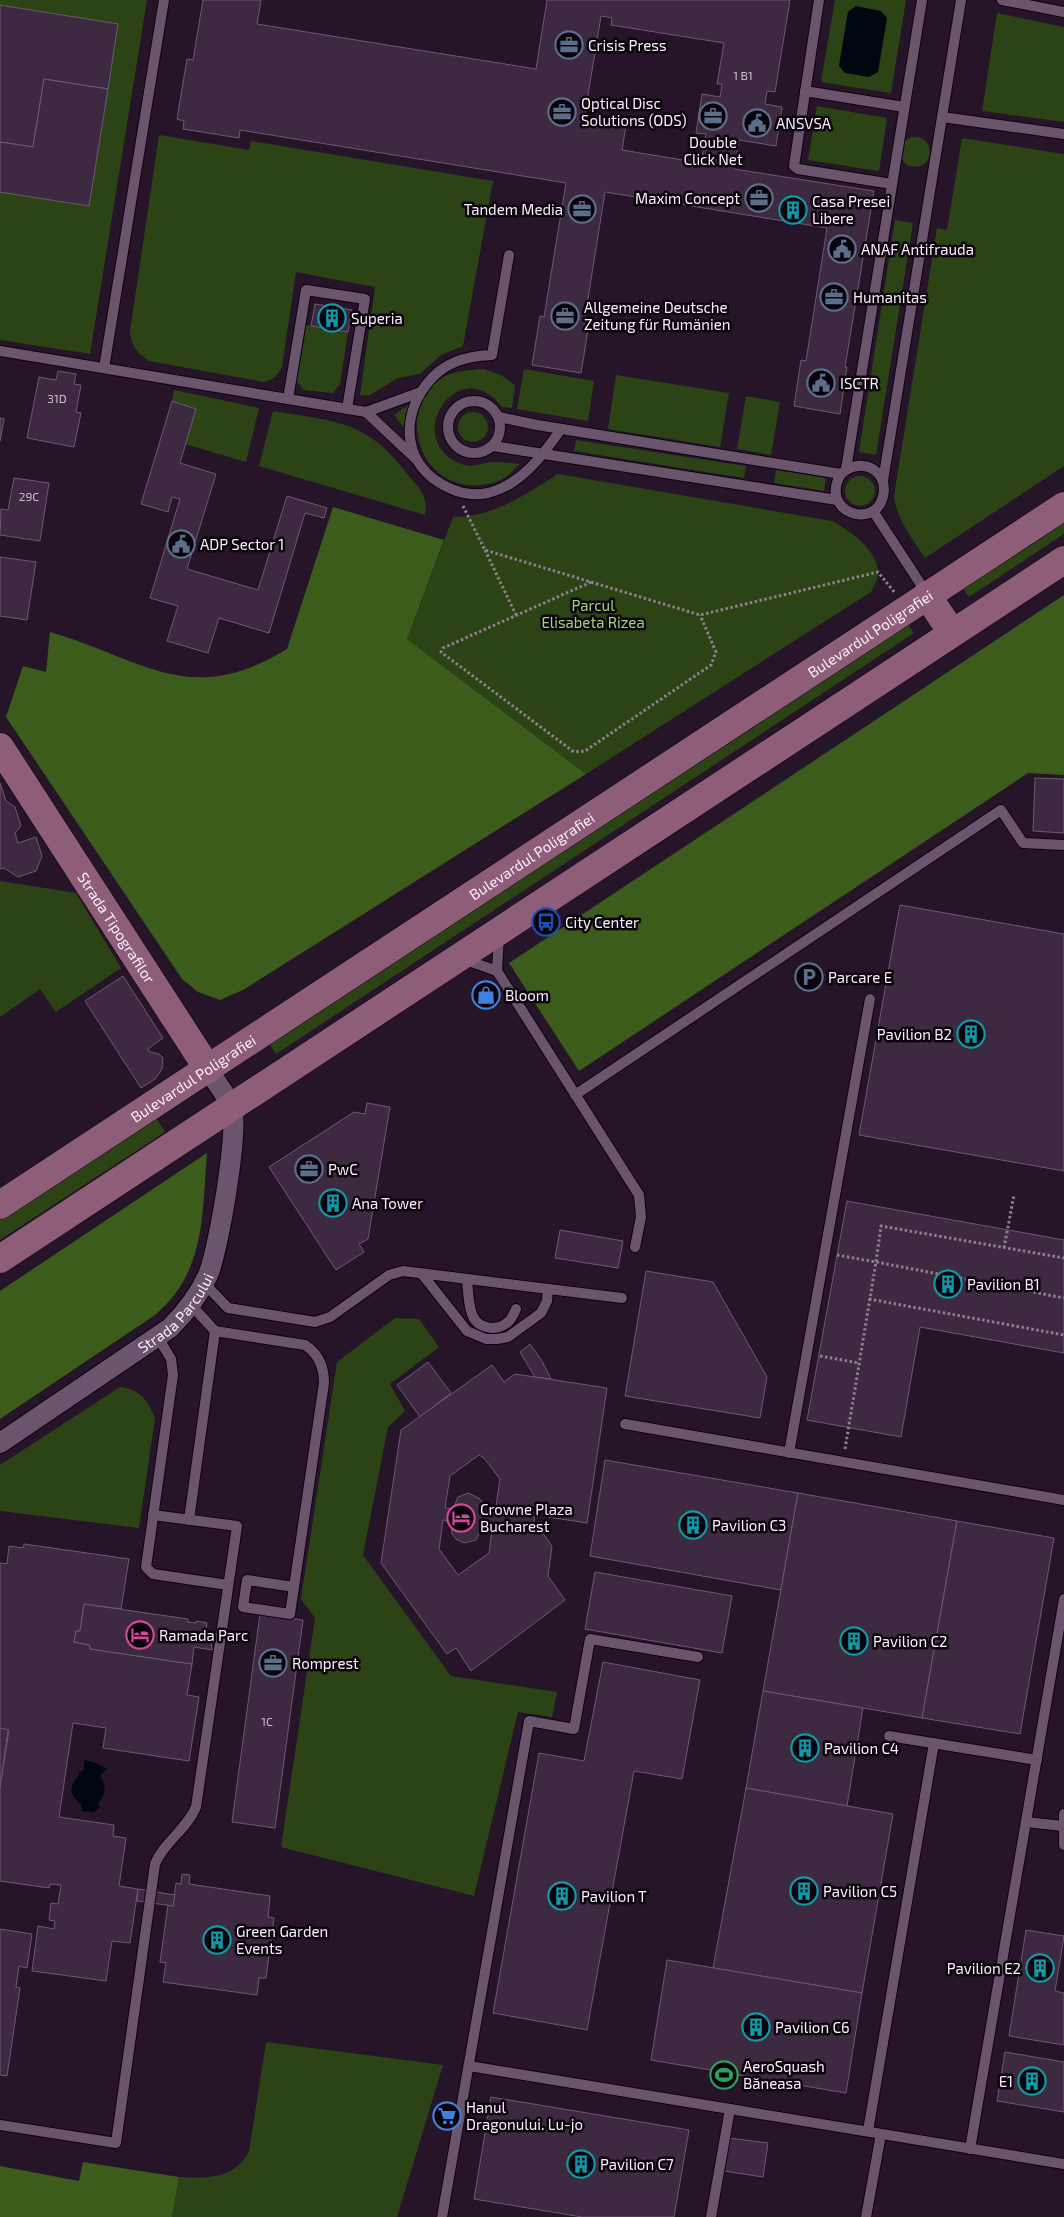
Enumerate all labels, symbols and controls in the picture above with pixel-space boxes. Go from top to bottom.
office icon: Crisis Press [554,30,584,60]
place label: Crisis Press [588,36,667,54]
house number: 1 B1 [733,68,753,82]
place label: Optical Disc Solutions (ODS) [581,94,687,129]
office icon: Optical Disc Solutions (ODS) [547,97,577,127]
office icon: Double Click Net [698,101,728,131]
public building icon: ANSVSA [742,108,772,138]
place label: ANSVSA [776,114,832,132]
place label: Double Click Net [683,133,743,168]
office icon: Maxim Concept [744,183,774,213]
place label: Maxim Concept [635,189,740,207]
place label: Casa Presei Libere [812,192,890,227]
office icon: Tandem Media [567,194,597,224]
building icon: Casa Presei Libere [778,195,808,225]
place label: Tandem Media [464,200,563,218]
public building icon: ANAF Antifrauda [827,234,857,264]
place label: ANAF Antifrauda [861,240,974,258]
office icon: Humanitas [819,282,849,312]
place label: Humanitas [853,288,927,306]
place label: Allgemeine Deutsche Zeitung für Rumänien [584,298,730,333]
office icon: Allgemeine Deutsche Zeitung für Rumänien [550,301,580,331]
building icon: Superia [317,303,347,333]
place label: Superia [351,309,403,327]
public building icon: ISCTR [806,368,836,398]
place label: ISCTR [840,374,879,392]
house number: 31D [47,391,67,405]
house number: 29C [19,489,39,503]
public building icon: ADP Sector 1 [166,529,196,559]
place label: ADP Sector 1 [200,535,284,553]
street label: Bulevardul Poligrafiei [804,586,936,681]
park label: Parcul Elisabeta Rizea [541,596,645,631]
street label: Bulevardul Poligrafiei [466,808,598,903]
street label: Strada Tipografilor [74,869,159,987]
bus stop icon: City Center [531,907,561,937]
place label: City Center [565,913,639,931]
parking icon: Parcare E [794,962,824,992]
place label: Parcare E [828,968,892,986]
shop icon: Bloom [471,980,501,1010]
place label: Bloom [505,986,549,1004]
building icon: Pavilion B2 [956,1019,986,1049]
place label: Pavilion B2 [877,1025,952,1043]
street label: Bulevardul Poligrafiei [127,1031,259,1126]
office icon: PwC [294,1154,324,1184]
place label: PwC [328,1160,358,1178]
building icon: Ana Tower [318,1188,348,1218]
place label: Ana Tower [352,1194,423,1212]
building icon: Pavilion B1 [933,1269,963,1299]
street label: Strada Parcului [134,1270,217,1356]
place label: Pavilion B1 [967,1275,1040,1293]
place label: Crowne Plaza Bucharest [480,1500,573,1535]
hotel icon: Crowne Plaza Bucharest [446,1503,476,1533]
building icon: Pavilion C3 [678,1510,708,1540]
place label: Pavilion C3 [712,1516,786,1534]
hotel icon: Ramada Parc [125,1620,155,1650]
place label: Ramada Parc [159,1626,248,1644]
building icon: Pavilion C2 [839,1626,869,1656]
place label: Pavilion C2 [873,1632,947,1650]
office icon: Romprest [258,1648,288,1678]
place label: Romprest [292,1654,359,1672]
house number: 1C [261,1714,273,1728]
building icon: Pavilion C4 [790,1733,820,1763]
place label: Pavilion C4 [824,1739,899,1757]
building icon: Pavilion C5 [789,1876,819,1906]
building icon: Pavilion T [547,1881,577,1911]
place label: Pavilion C5 [823,1882,897,1900]
place label: Pavilion T [581,1887,647,1905]
place label: Green Garden Events [236,1922,328,1957]
building icon: Green Garden Events [202,1925,232,1955]
building icon: Pavilion E2 [1025,1953,1055,1983]
place label: Pavilion E2 [947,1959,1021,1977]
building icon: Pavilion C6 [741,2012,771,2042]
place label: Pavilion C6 [775,2018,850,2036]
place label: AeroSquash Băneasa [743,2057,825,2092]
sports icon: AeroSquash Băneasa [709,2060,739,2090]
building icon: E1 [1017,2066,1047,2096]
place label: E1 [999,2072,1013,2090]
place label: Hanul Dragonului. Lu-jo [466,2098,583,2134]
supermarket icon: Hanul Dragonului. Lu-jo [432,2101,462,2131]
building icon: Pavilion C7 [566,2149,596,2179]
place label: Pavilion C7 [600,2155,674,2173]

